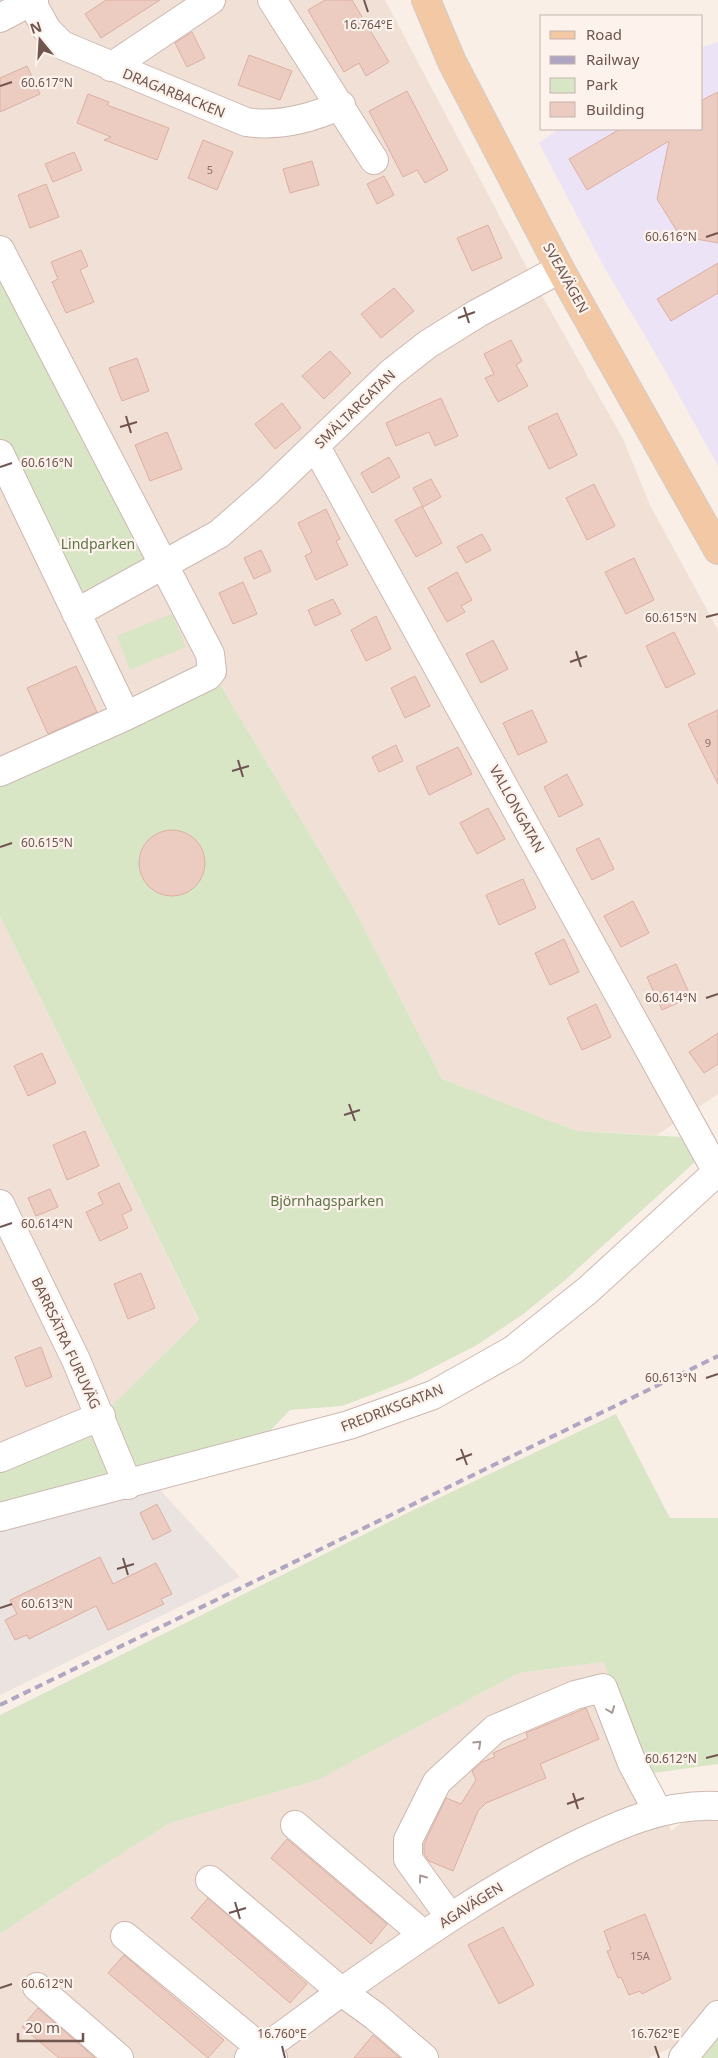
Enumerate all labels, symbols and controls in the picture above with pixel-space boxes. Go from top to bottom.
north arrow [15,15,65,65]
legend [540,15,703,130]
text: N [27,16,44,38]
text: 16.764°E [343,16,393,33]
text: Road [586,24,622,44]
text: Railway [586,49,640,69]
street label: DRAGARBACKEN [120,63,228,122]
text: 60.617°N [21,74,73,91]
text: Park [586,74,618,94]
text: Building [586,99,644,119]
house number: 5 [207,162,213,177]
text: 60.616°N [645,228,697,245]
street label: SVEAVÄGEN [539,239,594,316]
street label: SMÄLTARGATAN [310,365,399,452]
text: 60.616°N [21,454,73,471]
park label: Lindparken [61,534,135,553]
text: 60.615°N [645,609,697,626]
house number: 9 [705,735,711,750]
street label: VALLONGATAN [486,762,549,856]
text: 60.615°N [21,834,73,851]
text: 60.614°N [645,989,697,1006]
park label: Björnhagsparken [270,1191,384,1210]
text: 60.614°N [21,1215,73,1232]
street label: BARRSÄTRA FURUVÄG [28,1274,105,1412]
text: 60.613°N [645,1369,697,1386]
street label: FREDRIKSGATAN [338,1379,446,1436]
text: 60.613°N [21,1595,73,1612]
one-way arrow [605,1705,616,1714]
one-way arrow [473,1741,482,1750]
text: 60.612°N [645,1750,697,1767]
one-way arrow [419,1874,428,1884]
street label: AGAVÄGEN [435,1877,506,1932]
house number: 15A [630,1948,651,1963]
text: 60.612°N [21,1975,73,1992]
scale bar [18,2010,82,2042]
text: 20 m [25,2017,60,2037]
text: 16.760°E [257,2025,307,2042]
text: 16.762°E [630,2025,680,2042]

